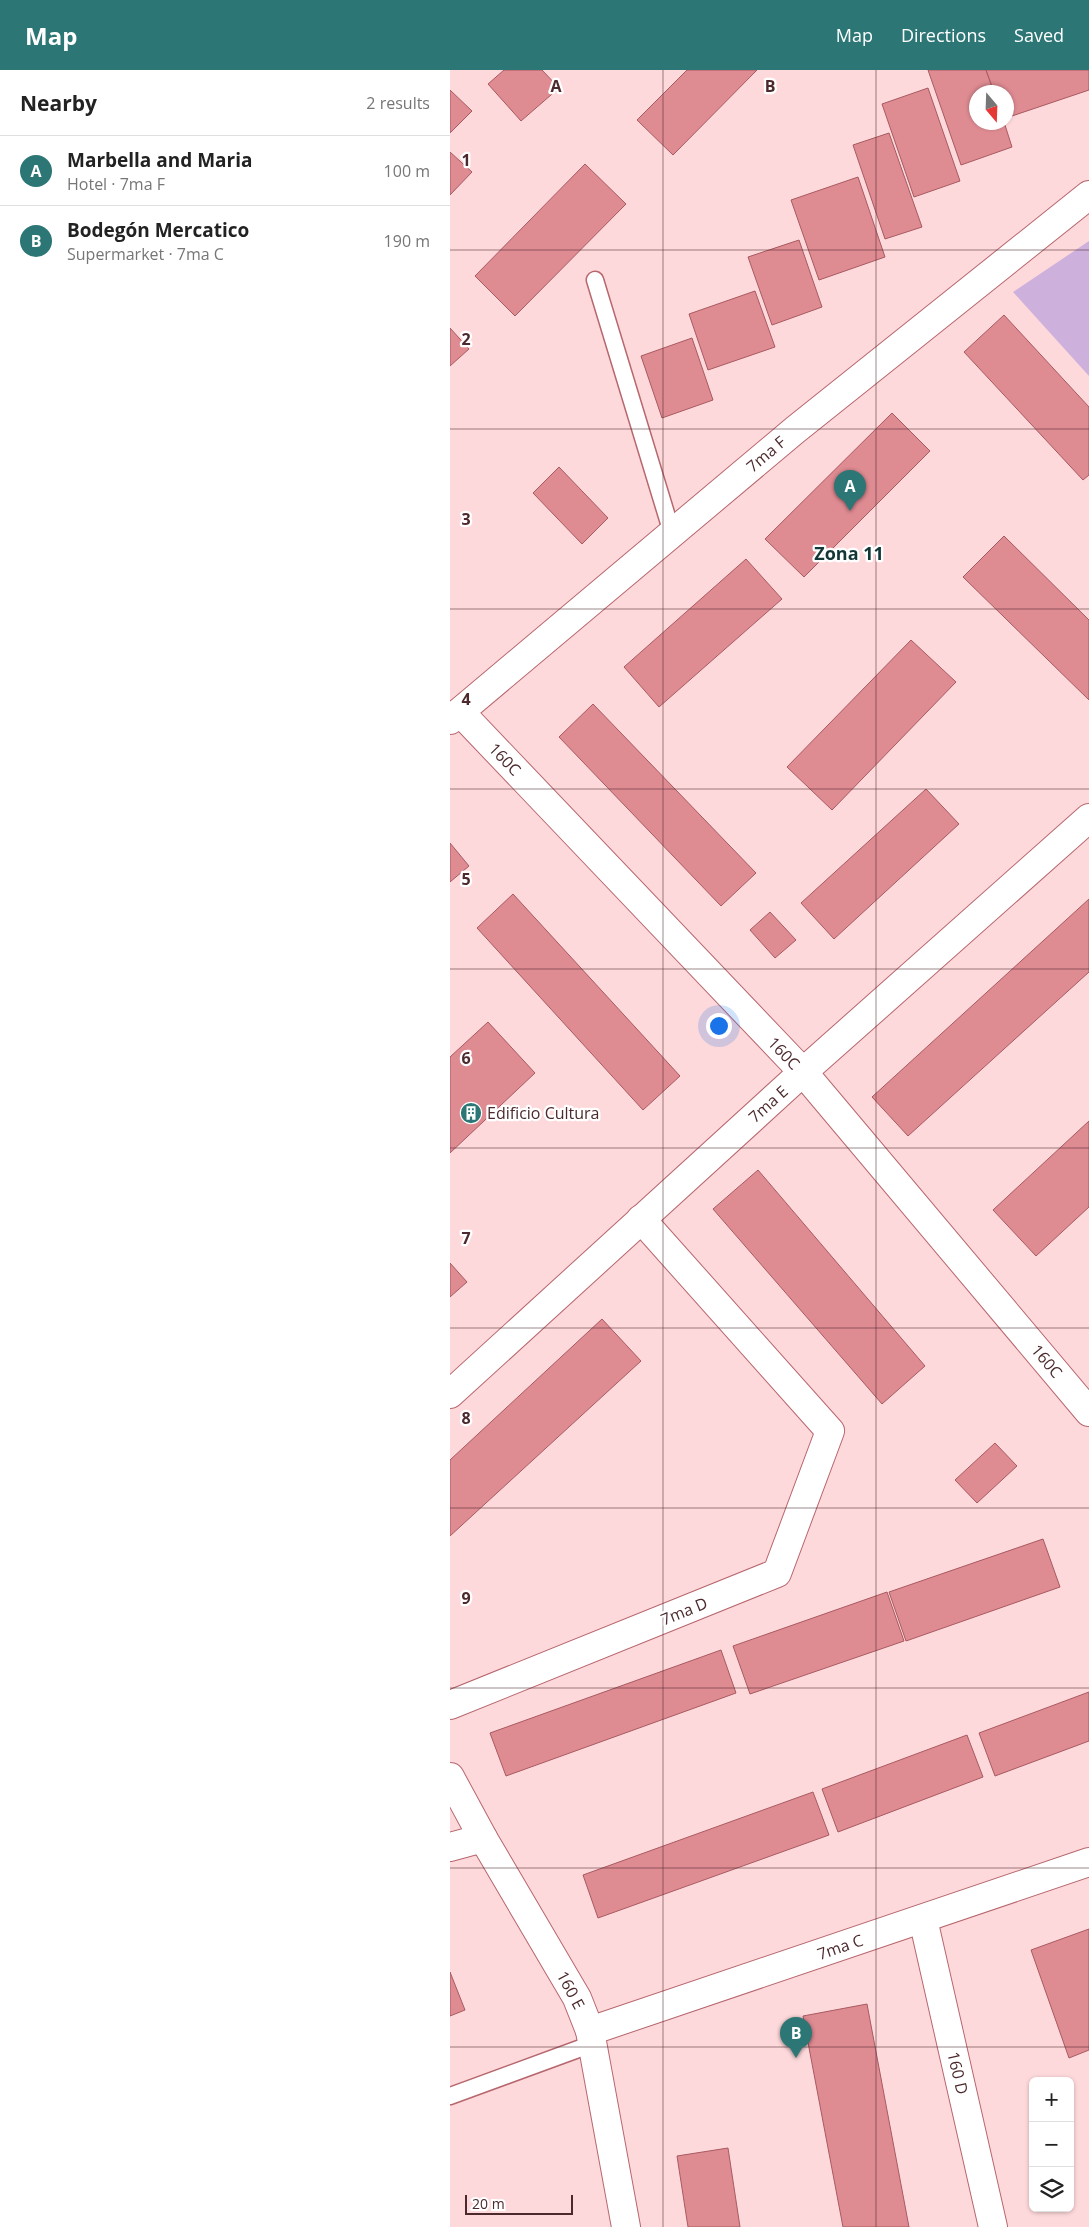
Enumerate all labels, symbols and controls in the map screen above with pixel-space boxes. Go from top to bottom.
text: Map [25,19,77,52]
text: Map [836,23,873,47]
text: Directions [901,23,986,47]
text: Saved [1014,23,1064,47]
text: A [550,75,562,97]
text: B [765,75,775,97]
north arrow [969,85,1014,130]
text: Nearby [20,89,97,117]
text: 2 results [366,92,430,114]
text: Marbella and Maria [67,147,253,173]
text: 1 [461,149,471,171]
text: A [30,160,42,182]
text: 100 m [384,160,430,182]
text: Hotel · 7ma F [67,173,165,195]
text: Bodegón Mercatico [67,217,249,243]
text: B [31,230,41,252]
text: 190 m [384,230,430,252]
text: Supermarket · 7ma C [67,243,224,265]
text: 2 [461,328,471,350]
street label: 7ma F [742,431,790,477]
pin: A [834,470,866,511]
text: 3 [461,508,471,530]
district label: Zona 11 [814,541,884,565]
text: 4 [461,688,471,710]
street label: 160C [484,738,526,780]
text: 5 [461,868,471,890]
your location [706,1013,732,1039]
street label: 160C [763,1032,805,1074]
text: 6 [461,1047,471,1069]
street label: 7ma E [744,1080,792,1128]
building icon: Edificio Cultura [459,1101,483,1125]
place label: Edificio Cultura [487,1102,600,1124]
text: 7 [461,1227,471,1249]
street label: 160C [1027,1340,1067,1382]
text: 8 [461,1407,471,1429]
text: 9 [461,1587,471,1609]
street label: 7ma D [657,1592,711,1630]
street label: 7ma C [814,1929,866,1965]
street label: 160 E [552,1967,590,2013]
pin: B [780,2017,812,2058]
street label: 160 D [942,2049,974,2097]
map controls [1029,2077,1074,2212]
button: + [1029,2077,1074,2122]
button: − [1029,2122,1074,2167]
button: layers [1029,2167,1074,2212]
scale bar [465,2192,572,2215]
text: 20 m [472,2194,505,2213]

